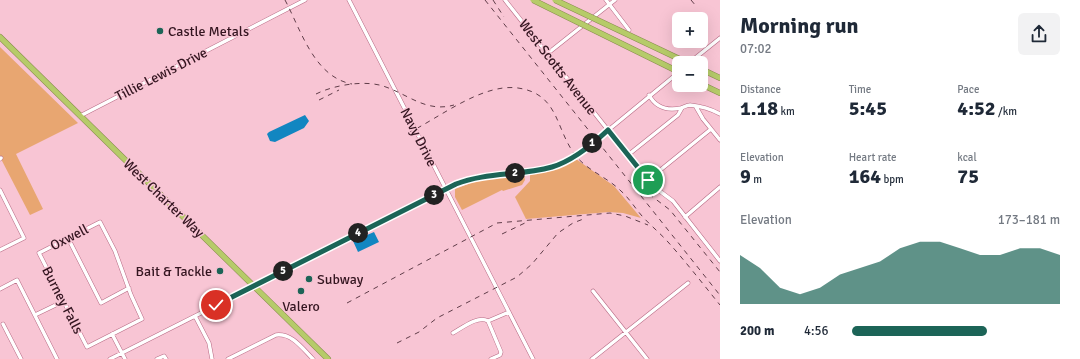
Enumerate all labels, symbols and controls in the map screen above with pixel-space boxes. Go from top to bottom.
map controls [672,12,708,92]
button: + [672,12,708,48]
text: Morning run [740,12,859,39]
button: share [1018,13,1060,55]
street label: West Scotts Avenue [515,16,600,119]
place label: Castle Metals [168,23,249,40]
marker: Castle Metals [155,26,165,36]
text: 07:02 [740,41,772,57]
street label: Tillie Lewis Drive [112,44,210,105]
button: − [672,56,708,92]
text: Distance [740,83,781,96]
text: Time [849,83,871,96]
text: Pace [957,83,980,96]
text: 1.18 [740,96,778,121]
text: 5:45 [849,96,887,121]
text: 4:52 [957,96,996,121]
street label: Navy Drive [397,105,441,169]
text: km [778,105,795,118]
text: /km [996,105,1017,118]
pin: 1 [582,133,602,153]
text: 1 [589,136,595,149]
text: Elevation [740,151,784,164]
text: Heart rate [849,151,896,164]
text: kcal [957,151,977,164]
street label: West Charter Way [120,155,208,242]
pin: 2 [505,163,525,183]
pin [631,163,665,197]
text: 9 [740,164,751,189]
text: 164 [849,164,881,189]
text: 75 [957,164,979,189]
text: 2 [512,166,518,179]
icon: arrive [637,169,659,191]
text: m [751,173,762,186]
text: bpm [881,173,904,186]
pin: 3 [424,185,444,205]
text: 3 [431,188,437,201]
text: Elevation [740,212,792,228]
text: 173–181 m [998,212,1060,228]
street label: Oxwell [47,221,91,254]
pin: 4 [348,223,368,243]
text: 4 [355,226,361,239]
pin: 5 [273,261,293,281]
place label: Bait & Tackle [136,263,212,280]
street label: Burney Falls [38,264,87,337]
text: 5 [280,264,286,277]
marker: Bait & Tackle [215,266,225,276]
place label: Subway [317,271,364,288]
marker: Subway [304,274,314,284]
marker: Valero [296,286,306,296]
pin [199,288,233,322]
icon: check [205,294,227,316]
place label: Valero [282,298,320,315]
text: 200 m [740,323,774,339]
text: 4:56 [804,323,829,339]

